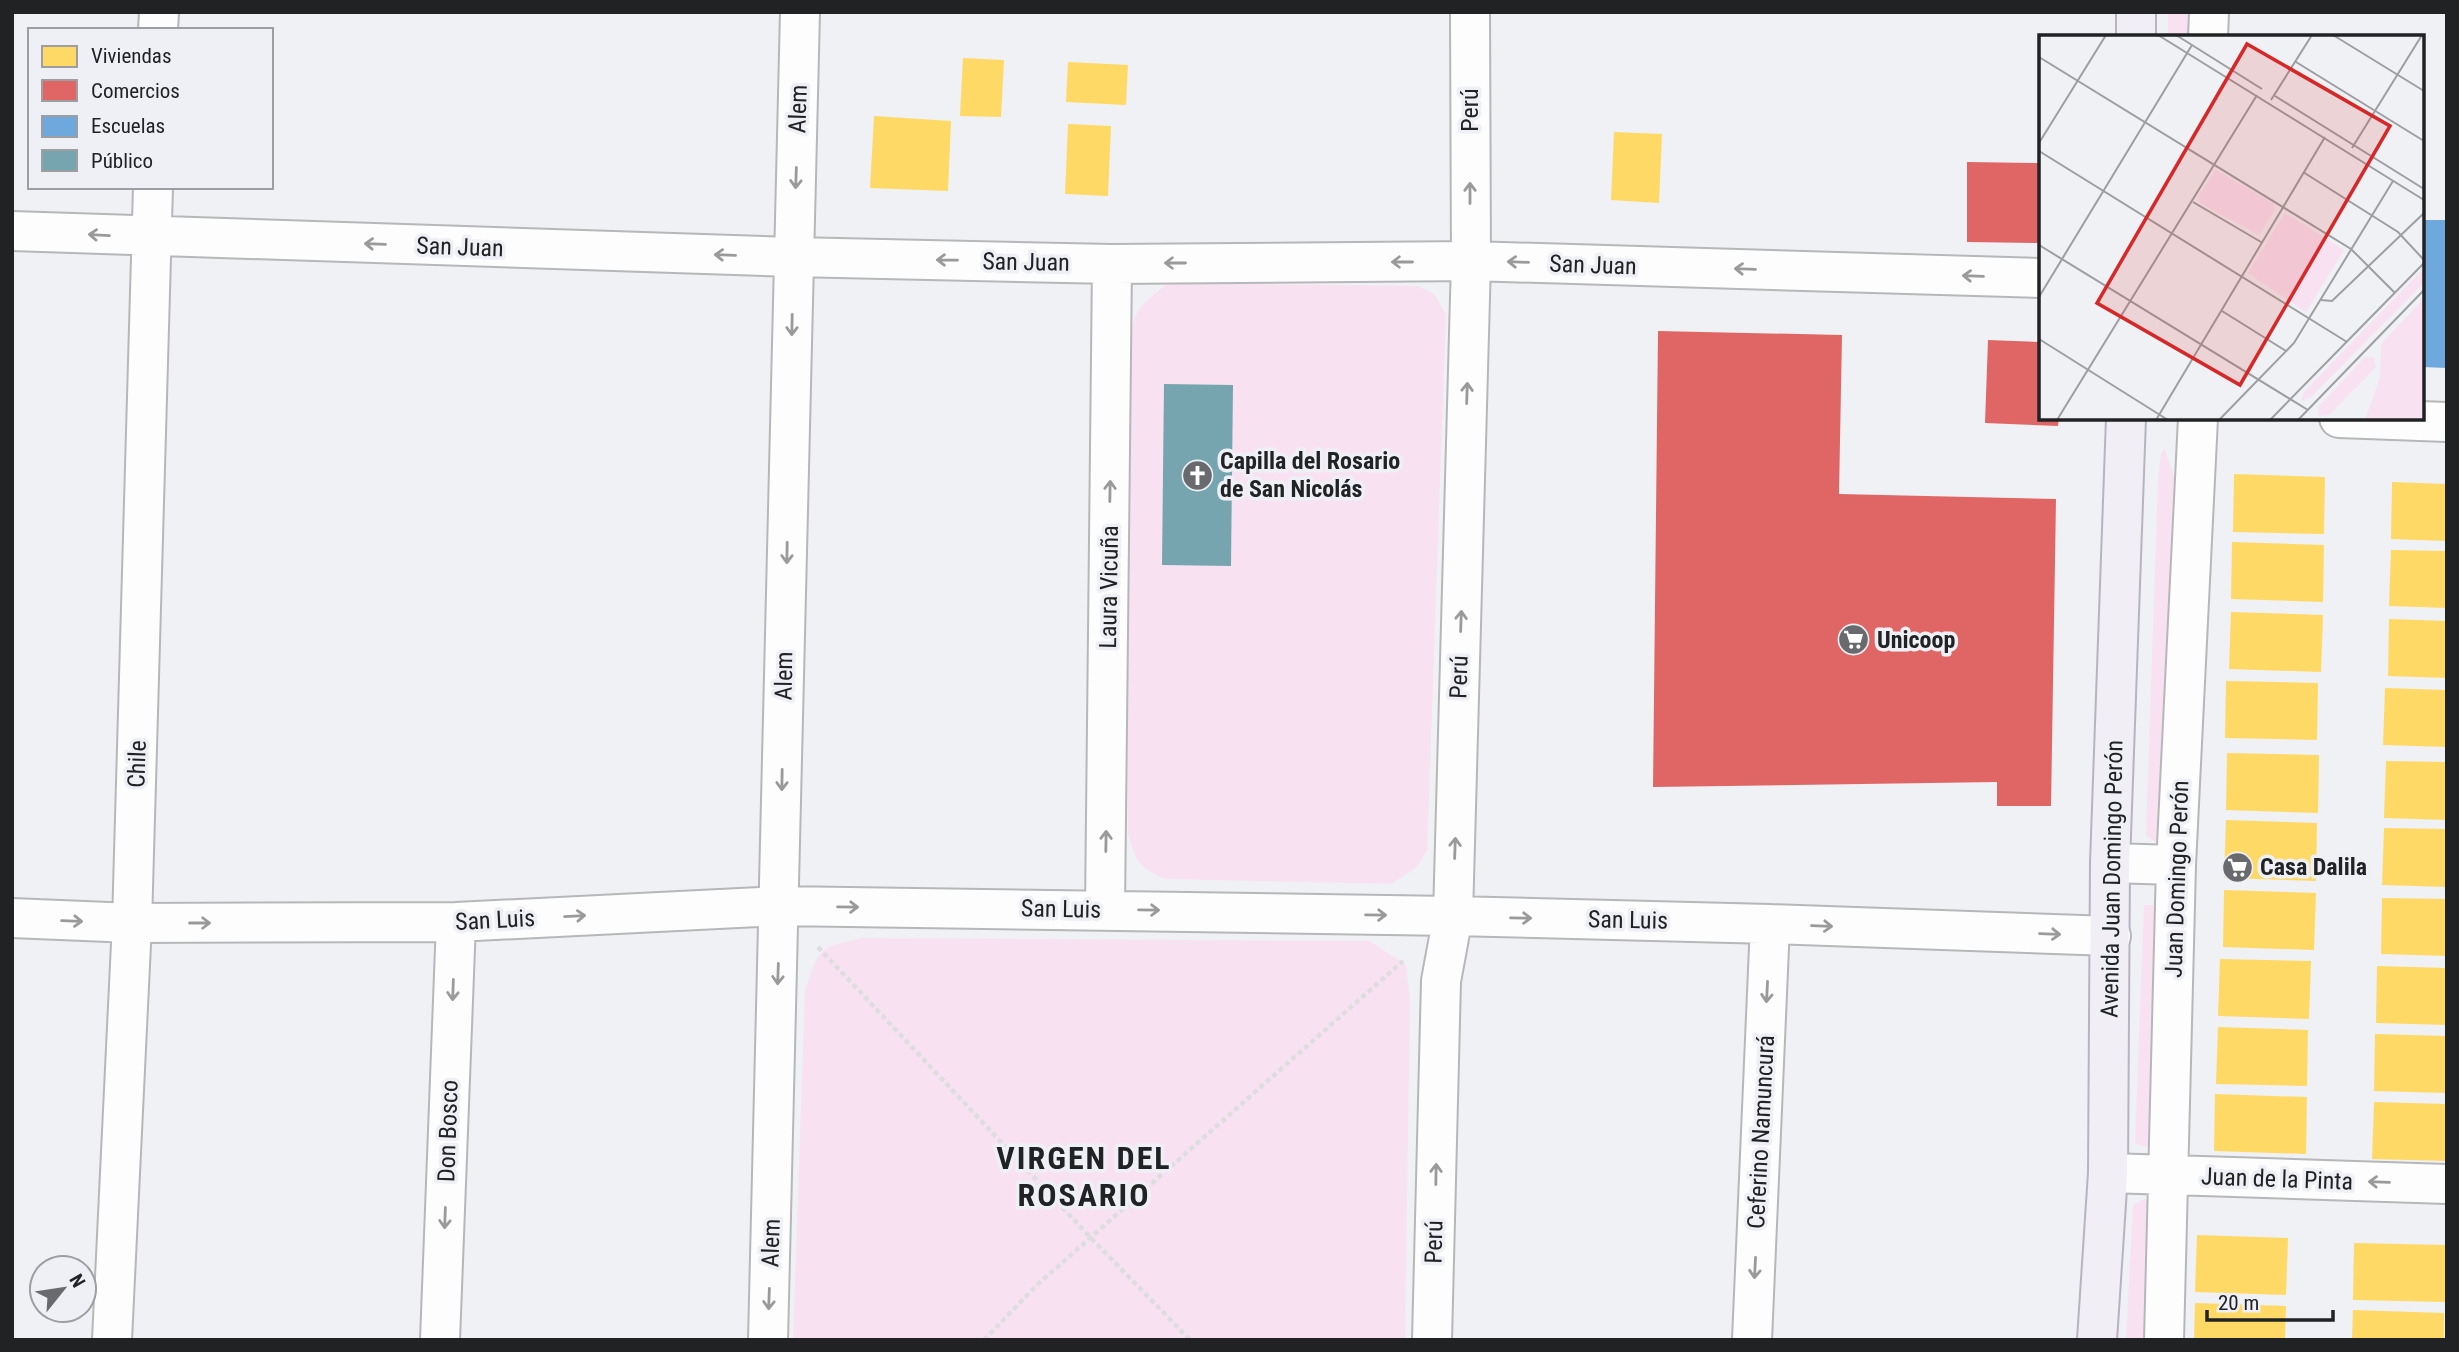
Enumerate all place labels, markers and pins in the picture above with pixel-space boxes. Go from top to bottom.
place label: Capilla del Rosario de San Nicolás [1220,447,1400,503]
church icon: Capilla del Rosario de San Nicolás [1180,458,1214,492]
supermarket icon: Unicoop [1837,623,1871,657]
place label: Unicoop [1877,626,1955,654]
supermarket icon: Casa Dalila [2220,850,2254,884]
place label: Casa Dalila [2260,853,2367,881]

